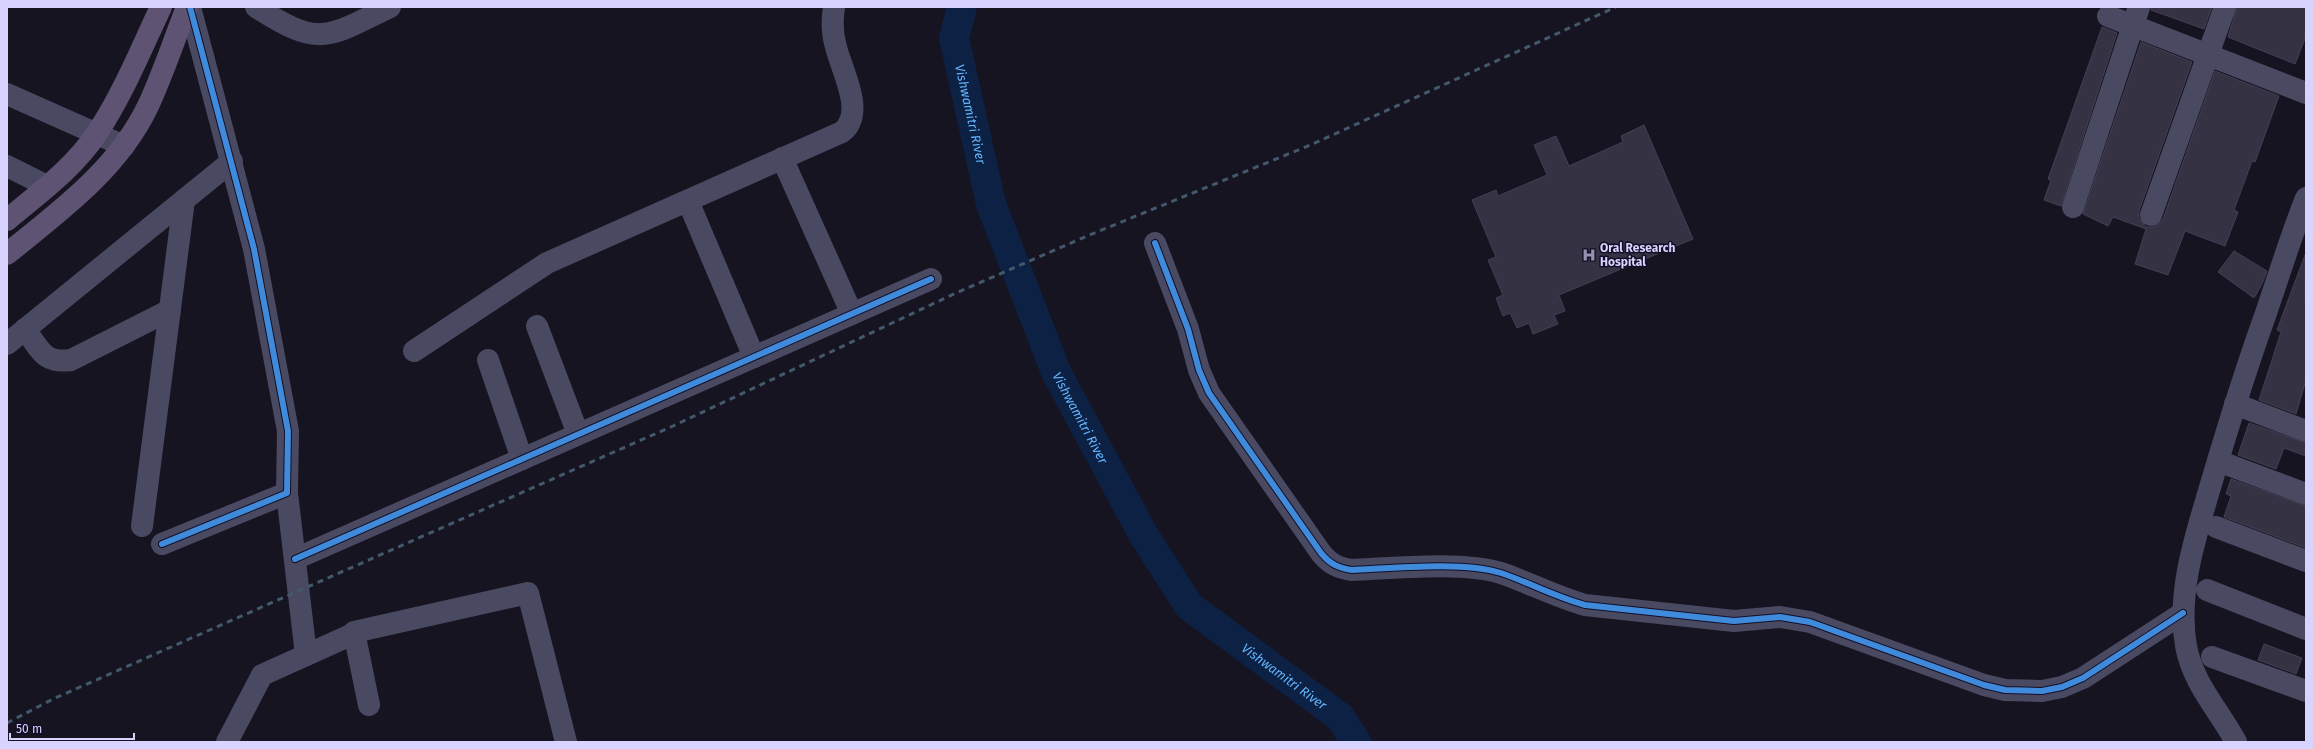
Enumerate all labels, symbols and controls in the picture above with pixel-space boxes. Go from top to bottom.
water label: Vishwamitri River [952,63,989,167]
place label: Oral Research Hospital [1600,241,1675,269]
hospital icon: Oral Research Hospital [1581,247,1597,263]
water label: Vishwamitri River [1049,370,1111,467]
water label: Vishwamitri River [1239,640,1330,713]
scale bar [10,715,134,741]
text: 50 m [16,722,42,736]

